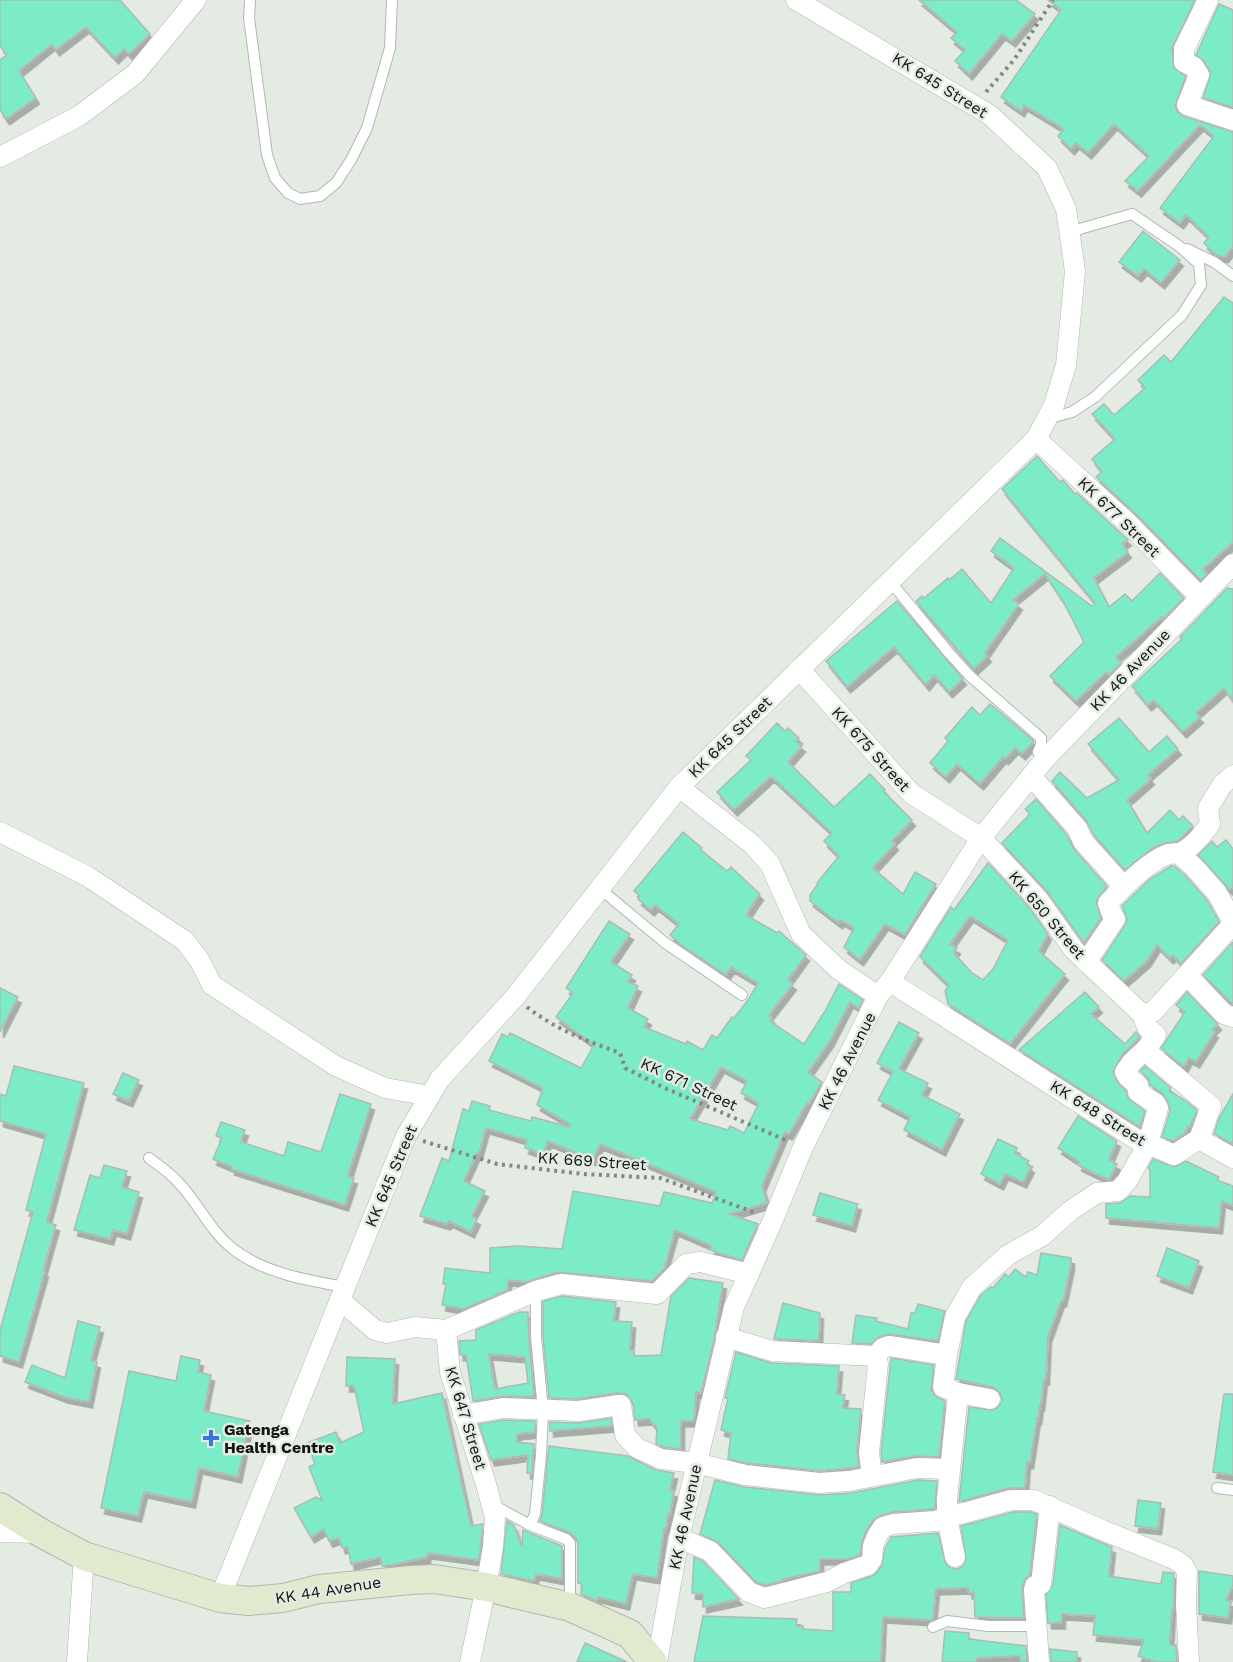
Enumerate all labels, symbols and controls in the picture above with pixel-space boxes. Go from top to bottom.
street label: KK 645 Street [889,48,991,122]
street label: KK 677 Street [1074,473,1164,561]
street label: KK 46 Avenue [1086,625,1174,715]
street label: KK 645 Street [684,692,776,782]
street label: KK 675 Street [828,703,914,796]
street label: KK 650 Street [1005,867,1089,963]
street label: KK 46 Avenue [814,1009,880,1113]
street label: KK 671 Street [638,1053,741,1115]
street label: KK 648 Street [1047,1076,1150,1150]
street label: KK 645 Street [361,1122,421,1230]
street label: KK 669 Street [537,1148,647,1174]
street label: KK 647 Street [441,1364,491,1472]
place label: Gatenga Health Centre [224,1420,334,1457]
marker: Gatenga Health Centre [202,1429,220,1447]
street label: KK 46 Avenue [665,1463,705,1571]
street label: KK 44 Avenue [274,1572,382,1608]

